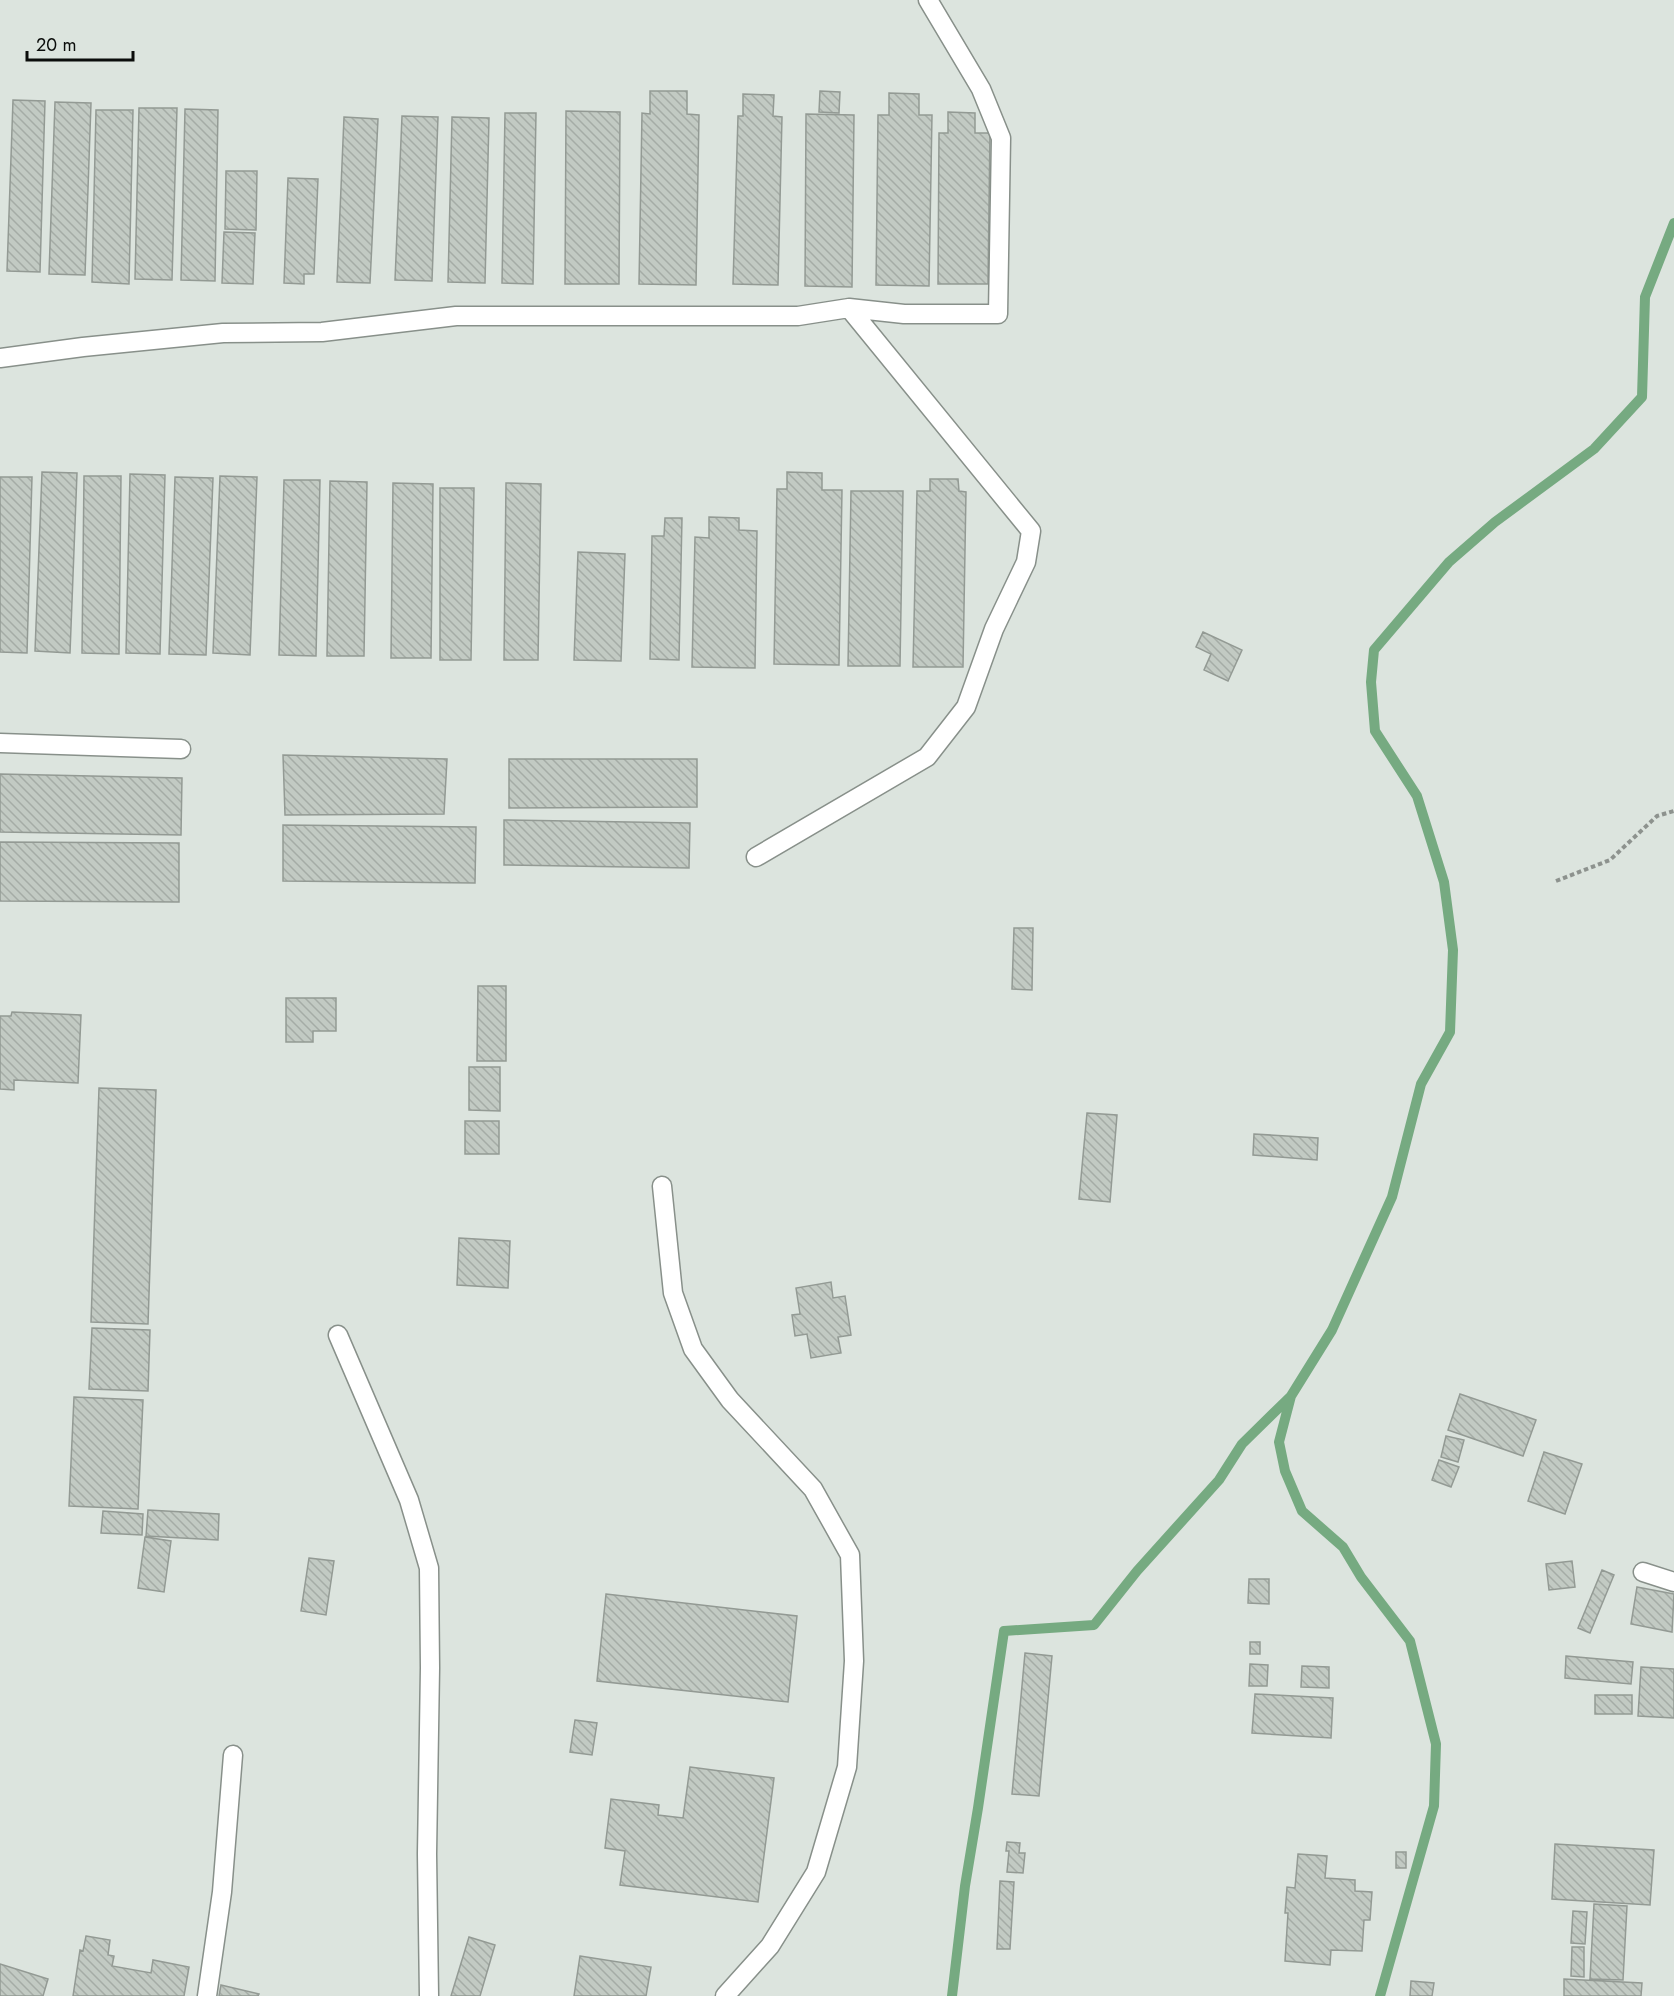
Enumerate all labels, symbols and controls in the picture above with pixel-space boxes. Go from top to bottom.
scale bar [27,24,134,62]
text: 20 m [36,32,76,58]

